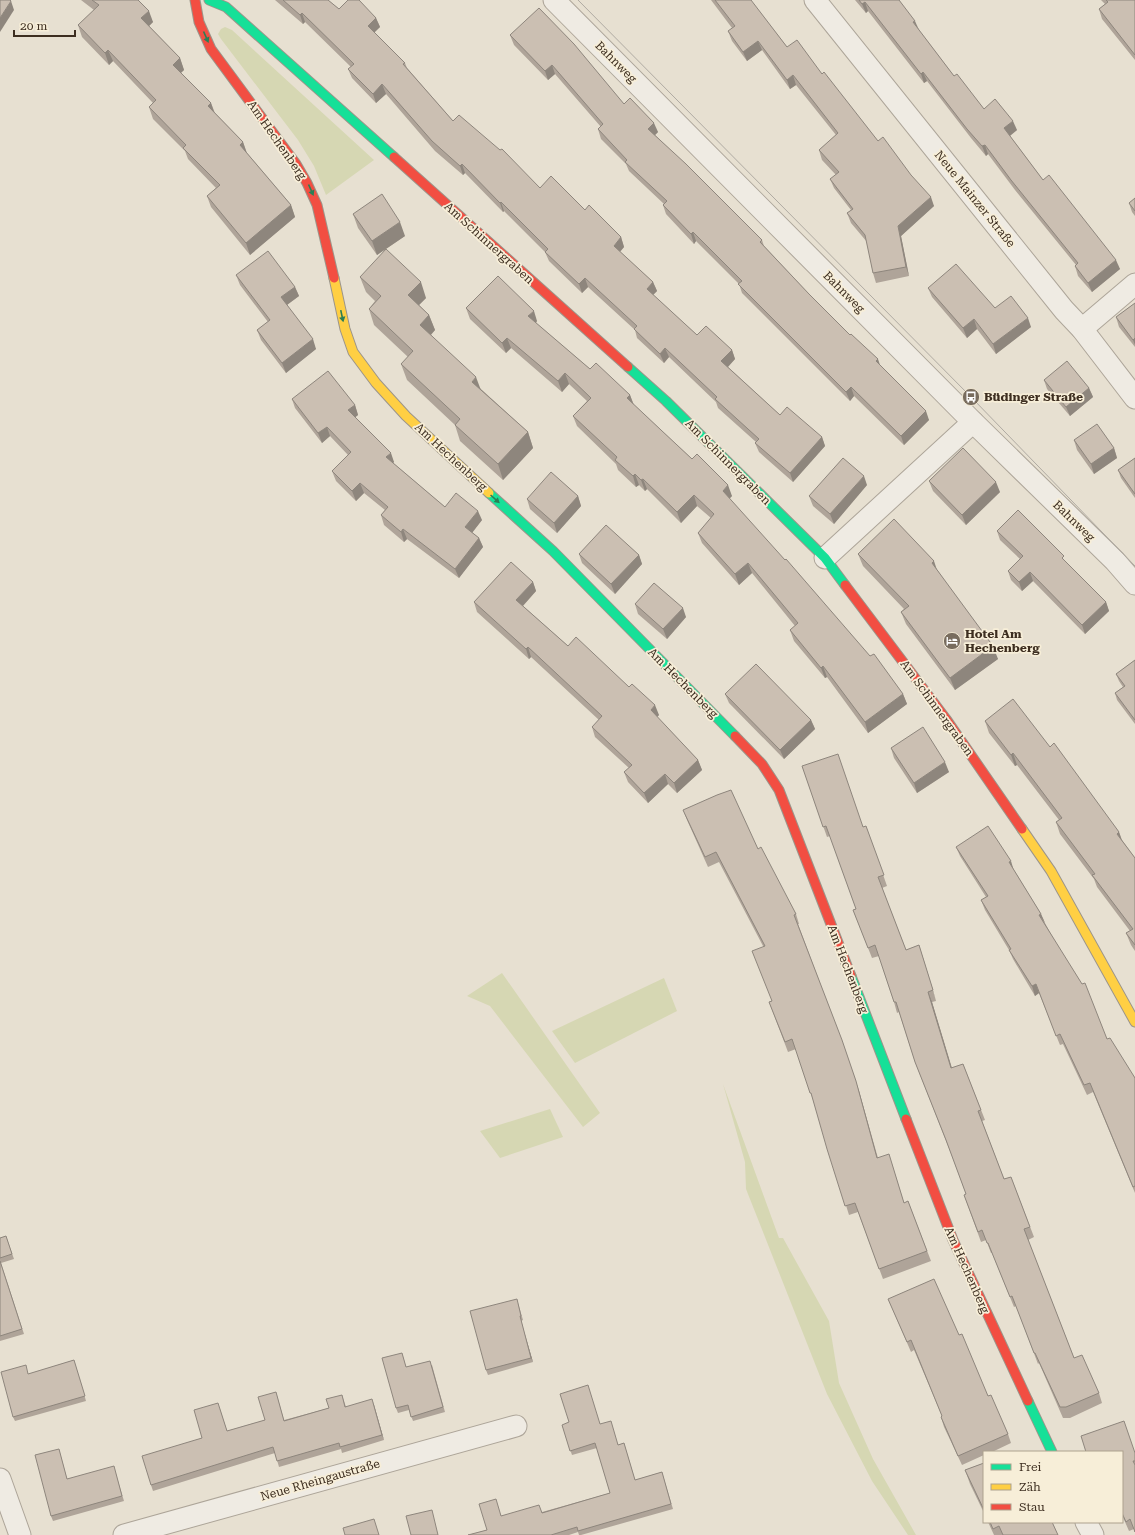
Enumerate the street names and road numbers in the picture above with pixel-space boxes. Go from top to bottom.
street label: Bahnweg [592,38,640,86]
street label: Am Hechenberg [244,98,310,182]
street label: Neue Mainzer Straße [932,148,1018,250]
street label: Am Schinnergraben [441,199,537,287]
street label: Bahnweg [820,268,868,316]
street label: Am Schinnergraben [682,416,774,508]
street label: Am Hechenberg [412,420,490,494]
street label: Bahnweg [1050,498,1098,545]
street label: Am Hechenberg [645,645,721,721]
street label: Am Schinnergraben [897,657,977,759]
street label: Am Hechenberg [825,923,871,1015]
street label: Am Hechenberg [942,1224,992,1316]
street label: Neue Rheingaustraße [259,1456,382,1504]

